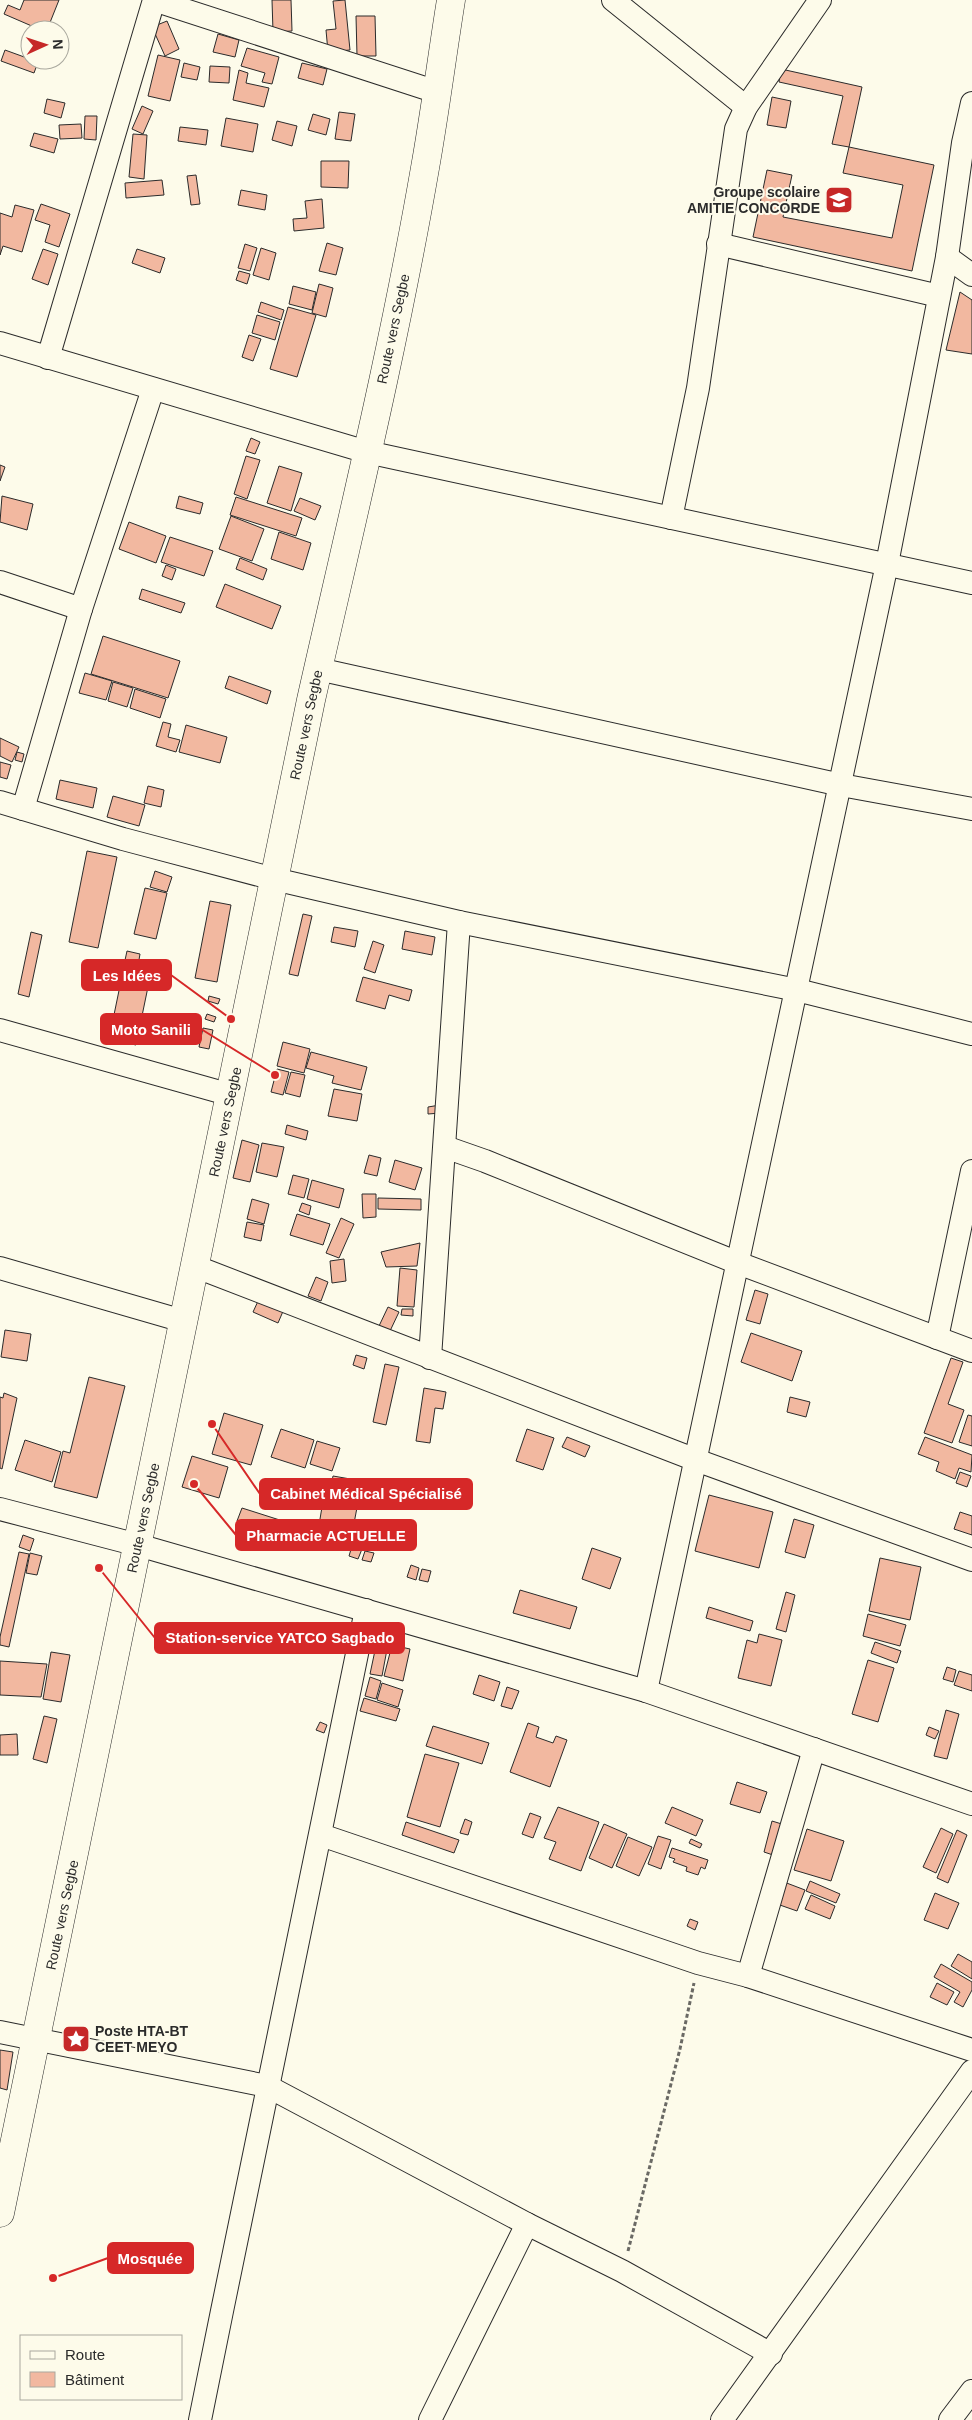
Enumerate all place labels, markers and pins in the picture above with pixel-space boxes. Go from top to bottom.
place label: Groupe scolaire AMITIE CONCORDE [687,184,820,216]
school or university icon: Groupe scolaire AMITIE CONCORDE [824,185,854,215]
callout: Les Idées [82,960,171,990]
callout: Moto Sanili [101,1014,201,1044]
callout: Cabinet Médical Spécialisé [260,1479,472,1509]
callout: Pharmacie ACTUELLE [236,1520,416,1550]
callout: Station-service YATCO Sagbado [155,1623,404,1653]
place label: Poste HTA-BT CEET MEYO [95,2023,189,2055]
place icon: Poste HTA-BT CEET MEYO [61,2024,91,2054]
callout: Mosquée [108,2243,193,2273]

